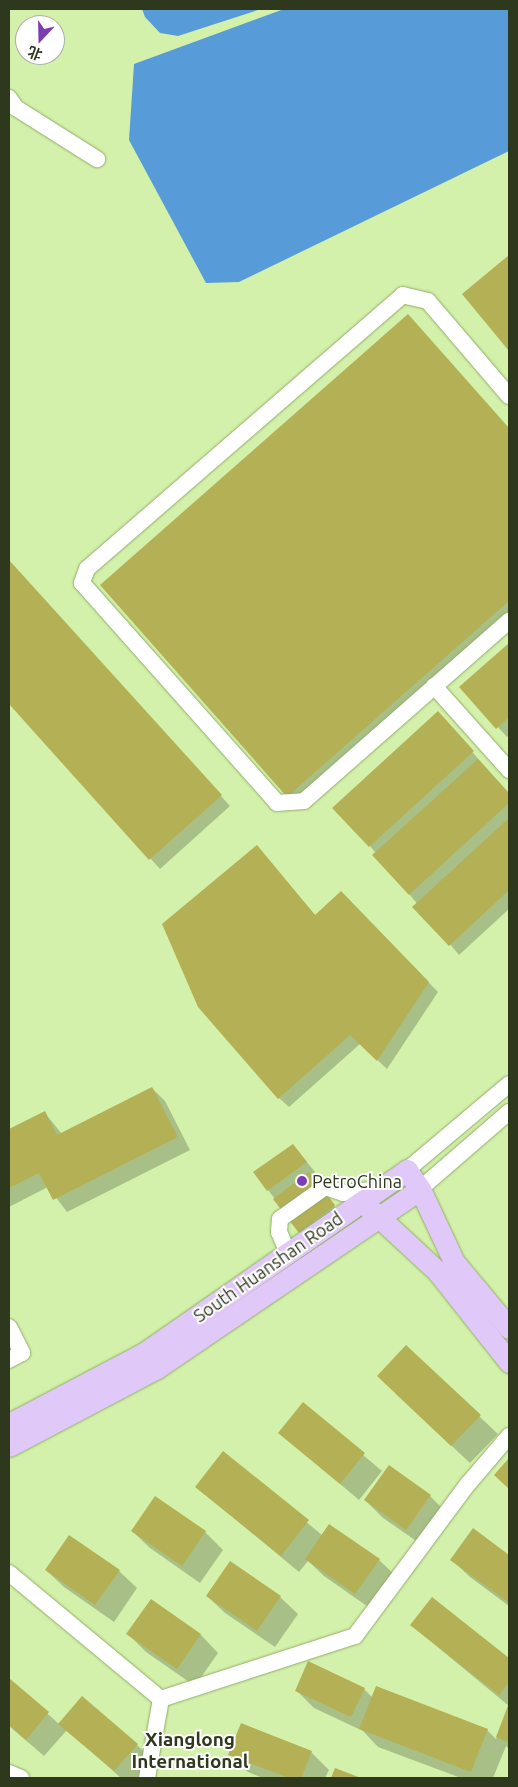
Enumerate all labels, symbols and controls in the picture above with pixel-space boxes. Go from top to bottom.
north arrow [15,15,65,65]
text: 北 [26,43,44,63]
place label: PetroChina [312,1170,402,1192]
marker: PetroChina [296,1175,308,1187]
street label: South Huanshan Road [189,1207,347,1327]
district label: Xianglong International [131,1729,249,1773]

